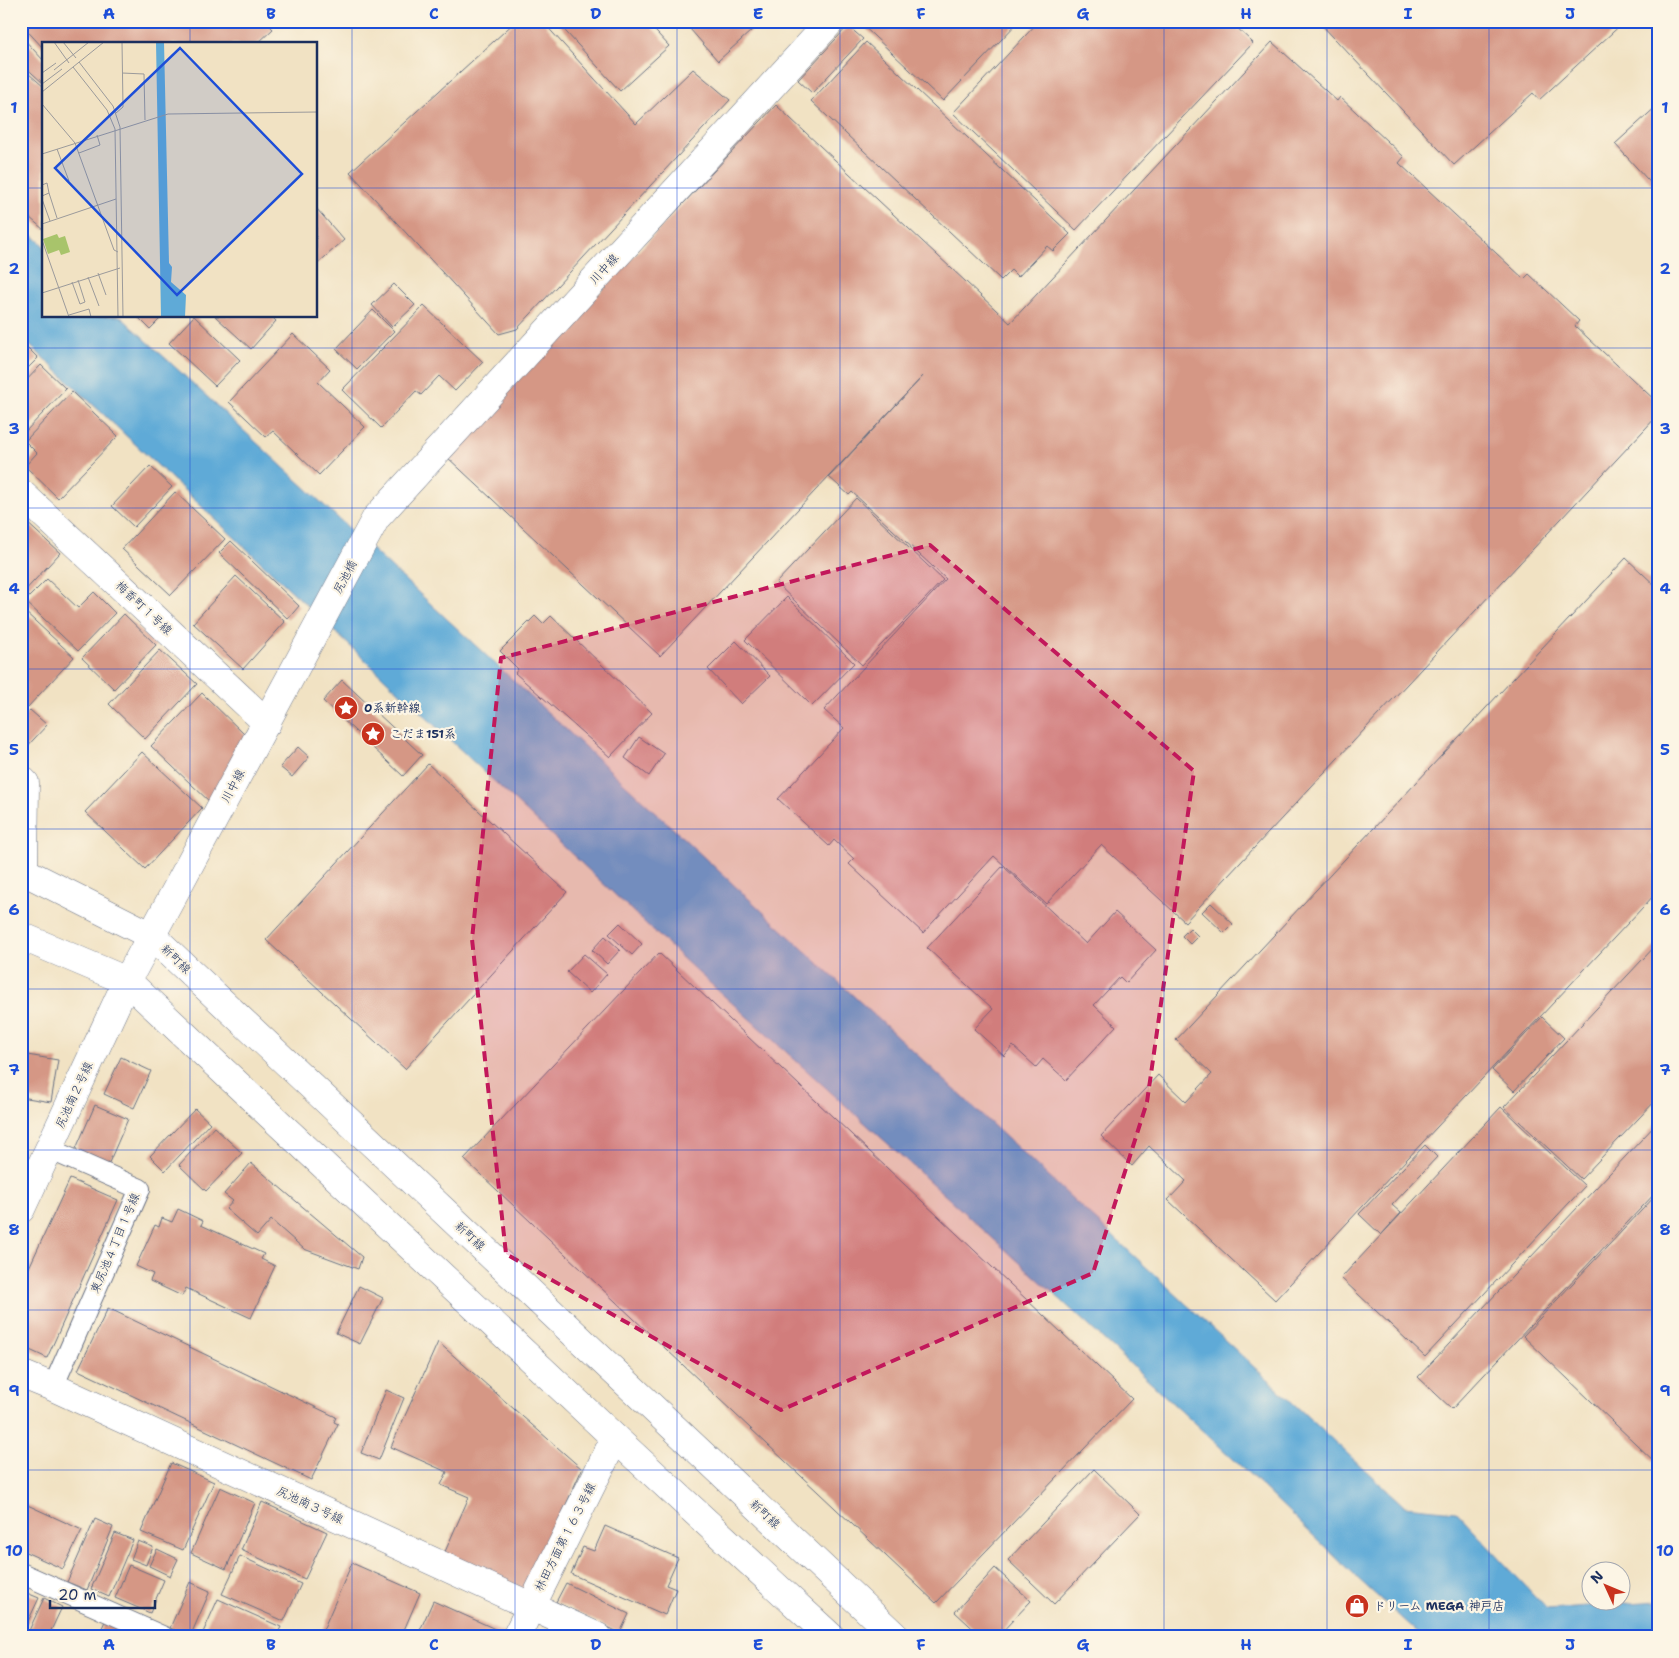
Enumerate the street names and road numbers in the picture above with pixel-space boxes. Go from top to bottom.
street label: 川中線 [586,250,622,288]
street label: 尻池橋 [329,557,361,597]
street label: 梅香町１号線 [112,578,176,638]
street label: 川中線 [217,766,249,806]
street label: 新町線 [157,941,195,977]
street label: 尻池南２号線 [52,1059,96,1131]
street label: 東尻池４丁目１号線 [87,1190,143,1296]
street label: 新町線 [451,1218,489,1254]
street label: 林田方面第１６３号線 [531,1480,599,1594]
street label: 尻池南３号線 [274,1483,346,1527]
street label: 新町線 [746,1496,784,1532]

